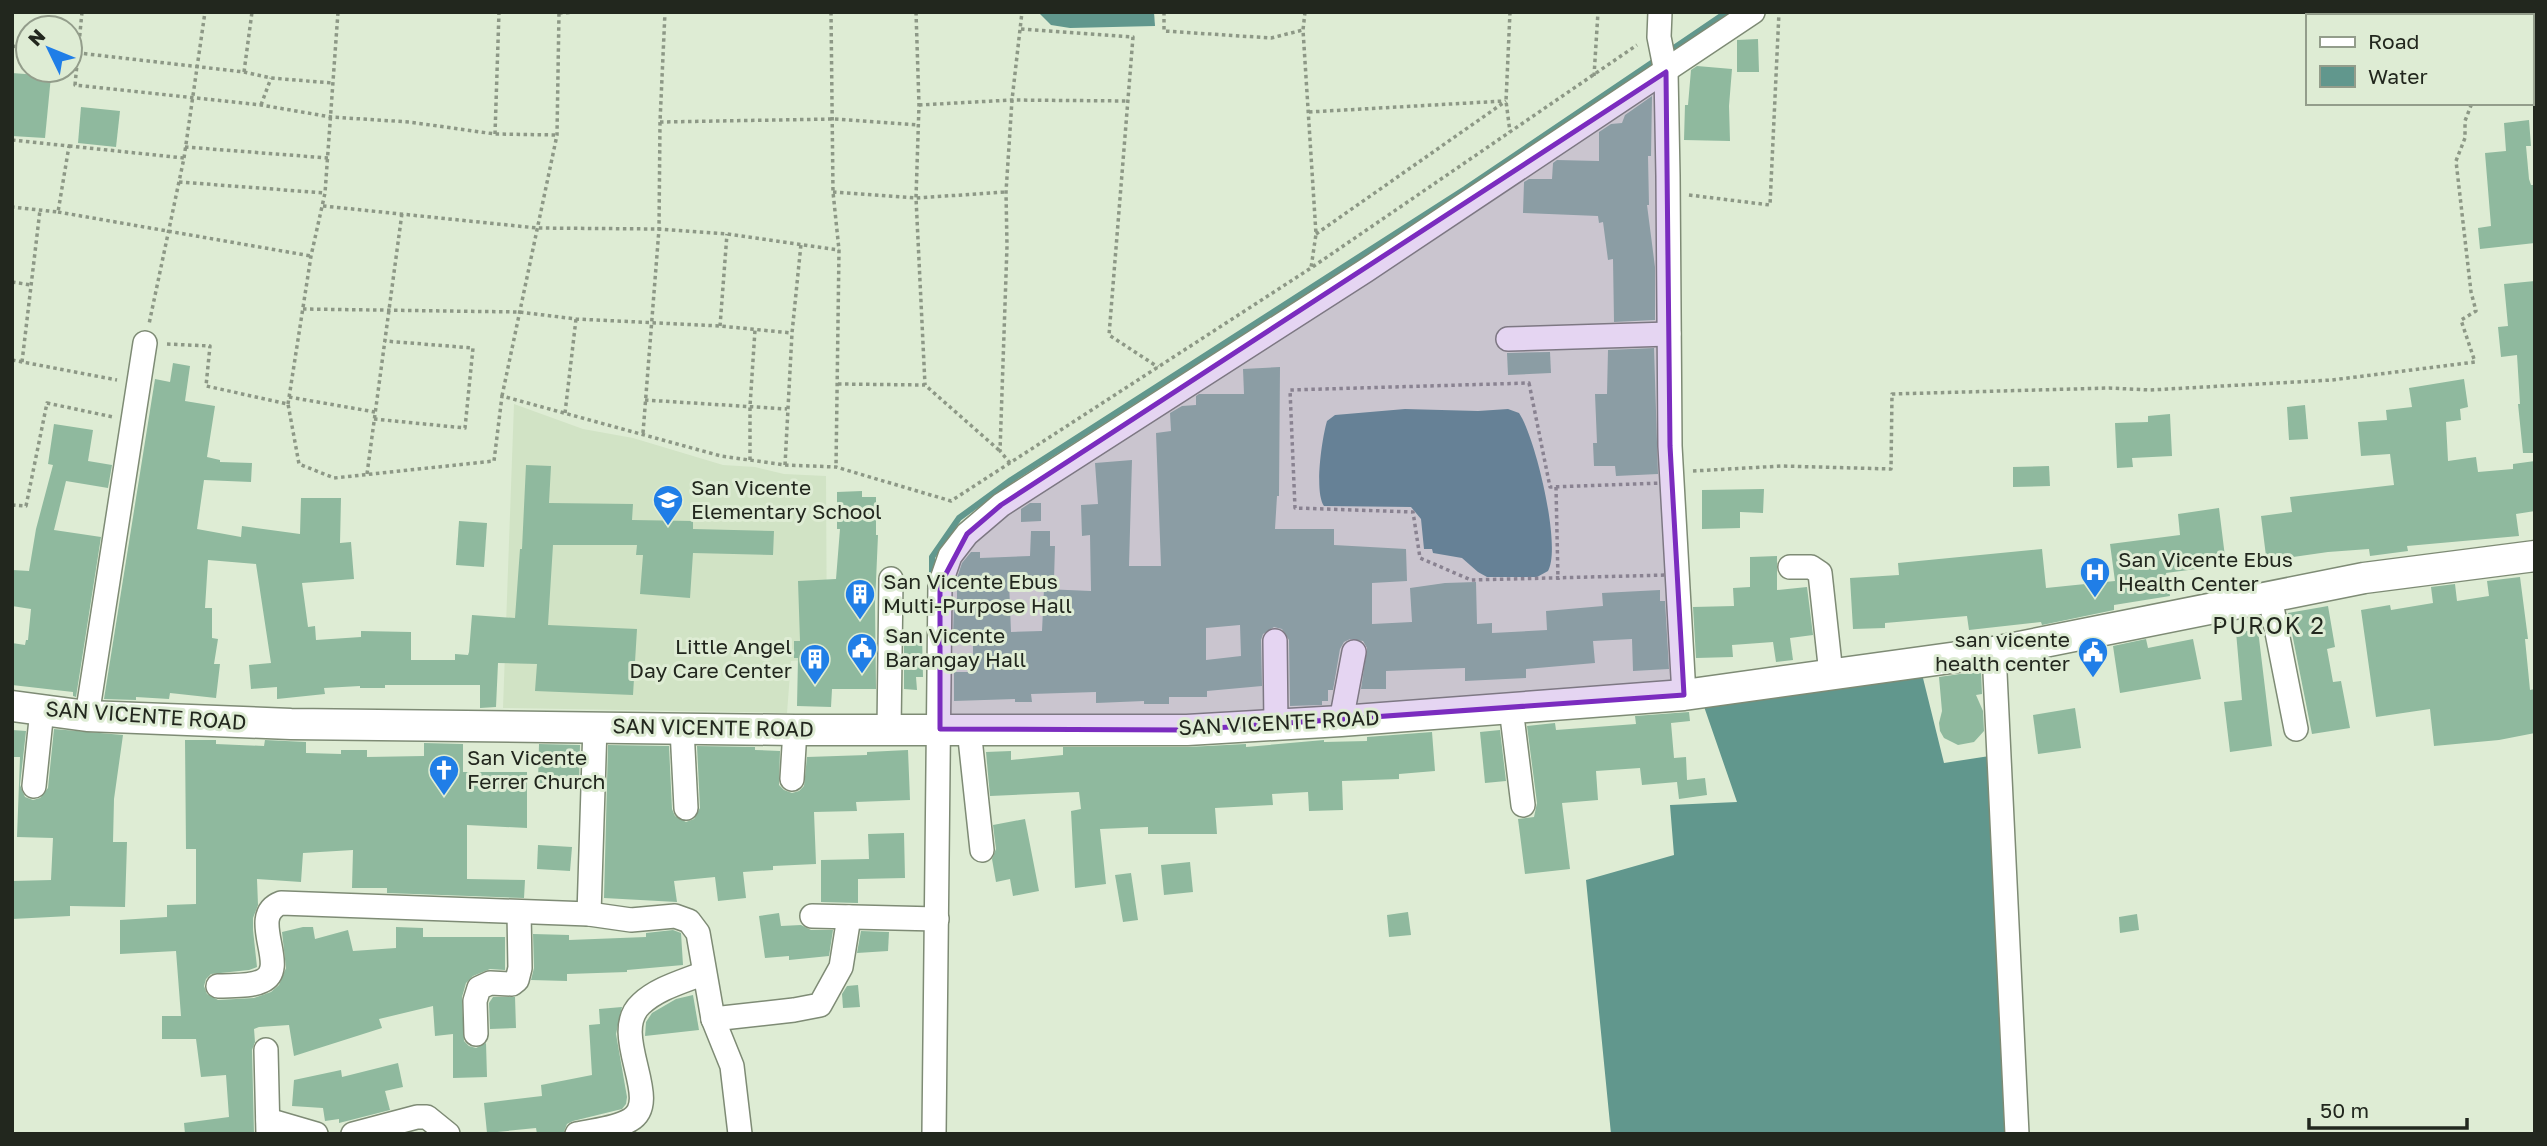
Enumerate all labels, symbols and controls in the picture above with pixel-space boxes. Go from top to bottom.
north arrow [14,14,84,84]
legend [2306,14,2533,105]
text: N [23,24,50,50]
text: Road [2368,28,2419,54]
text: Water [2368,63,2428,89]
place label: San Vicente Elementary School [691,474,882,524]
school or university icon: San Vicente Elementary School [651,483,685,527]
place label: San Vicente Ebus Health Center [2118,546,2293,596]
hospital icon: San Vicente Ebus Health Center [2078,555,2112,599]
place label: San Vicente Ebus Multi-Purpose Hall [883,568,1072,618]
building icon: San Vicente Ebus Multi-Purpose Hall [843,577,877,621]
district label: PUROK 2 [2212,611,2326,639]
place label: San Vicente Barangay Hall [885,622,1026,672]
place label: san vicente health center [1935,626,2070,676]
public building icon: San Vicente Barangay Hall [845,631,879,675]
place label: Little Angel Day Care Center [629,633,792,683]
public building icon: san vicente health center [2076,635,2110,679]
building icon: Little Angel Day Care Center [798,642,832,686]
street label: SAN VICENTE ROAD [45,695,247,735]
street label: SAN VICENTE ROAD [1178,704,1380,740]
street label: SAN VICENTE ROAD [612,712,814,742]
place label: San Vicente Ferrer Church [467,744,606,794]
church icon: San Vicente Ferrer Church [427,753,461,797]
scale bar [2309,1086,2466,1130]
text: 50 m [2320,1097,2369,1123]

